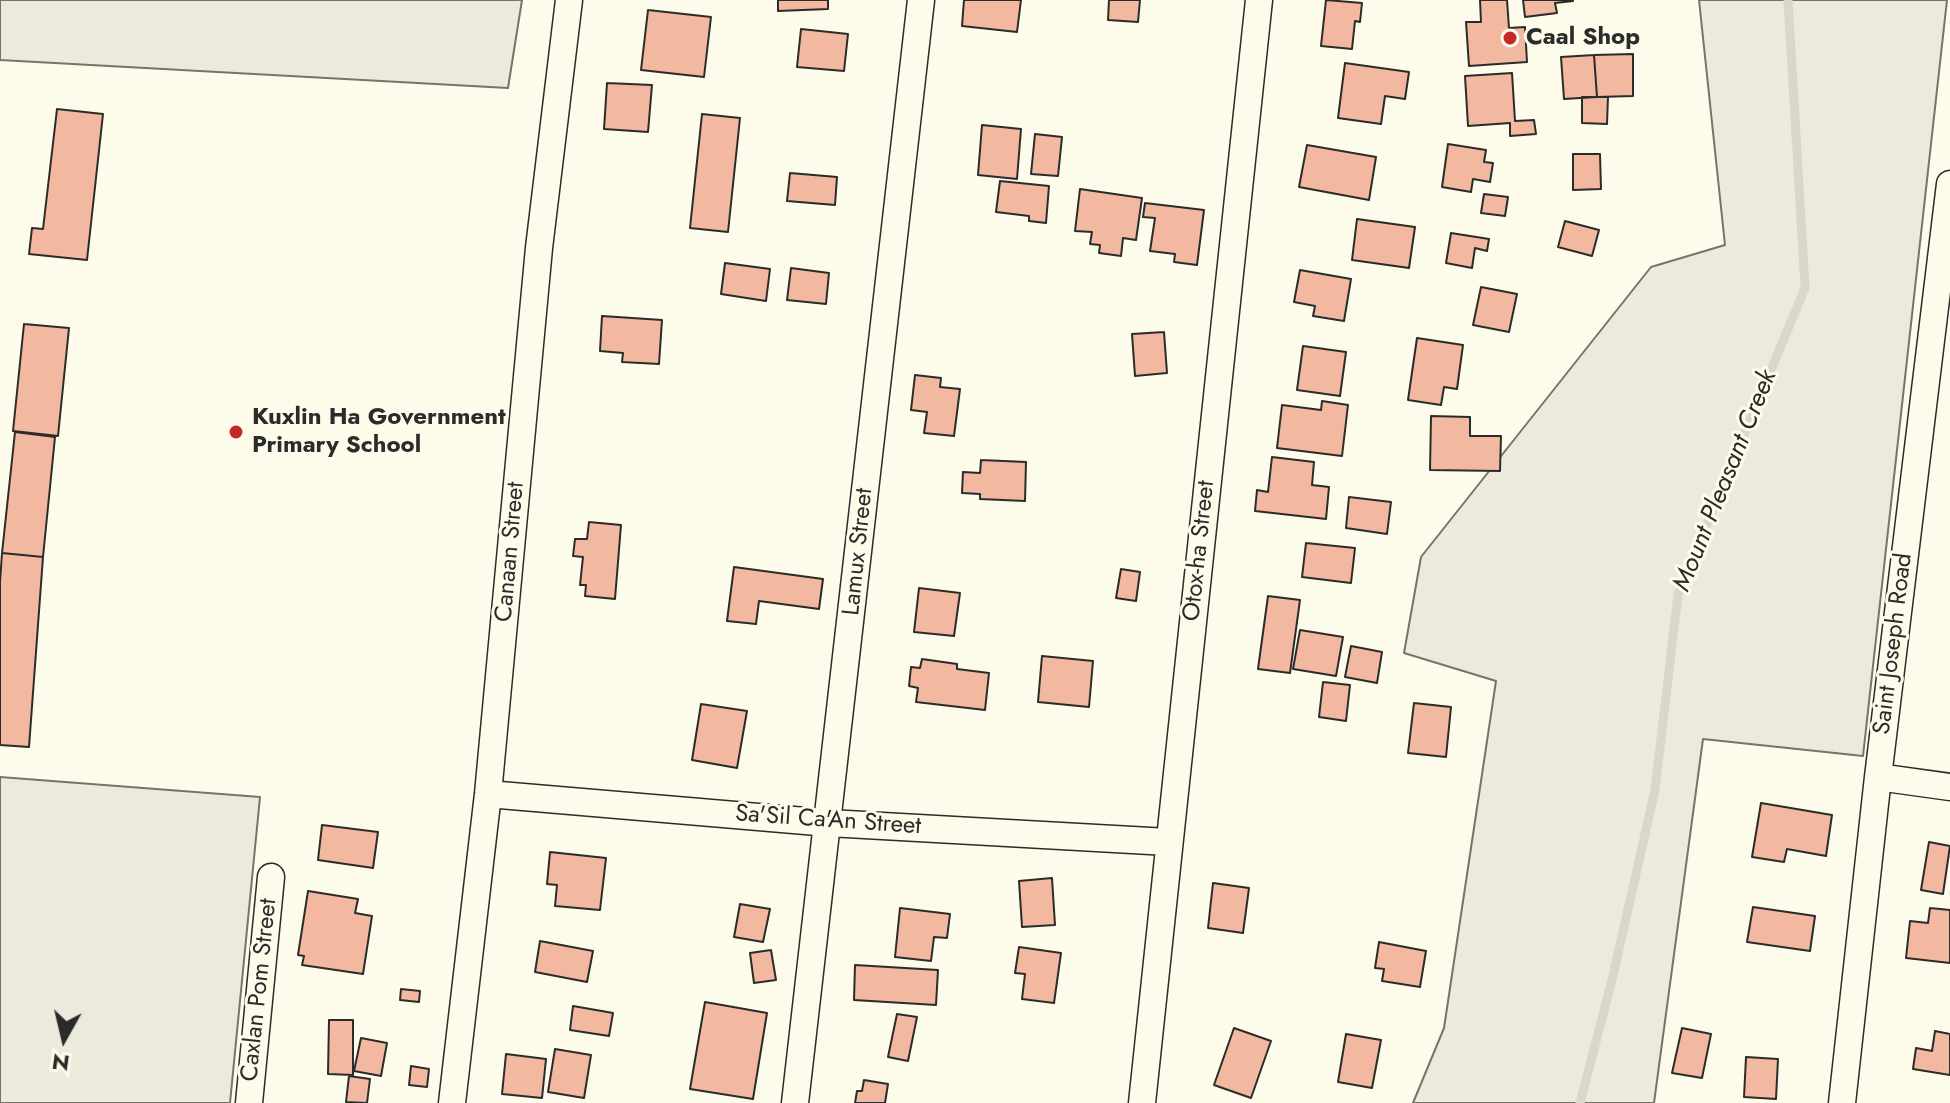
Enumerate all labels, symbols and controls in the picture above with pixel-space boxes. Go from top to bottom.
place label: Caal Shop [1526,24,1640,52]
marker: Caal Shop [1501,29,1519,47]
water label: Mount Pleasant Creek [1667,366,1785,596]
place label: Kuxlin Ha Government Primary School [252,404,506,460]
marker: Kuxlin Ha Government Primary School [227,423,245,441]
street label: Otox-ha Street [1178,479,1222,623]
street label: Canaan Street [491,481,531,623]
street label: Lamux Street [838,487,880,617]
street label: Saint Joseph Road [1869,552,1919,736]
street label: Sa'Sil Ca'An Street [734,800,922,842]
street label: Caxlan Pom Street [236,897,284,1083]
north arrow [24,999,104,1079]
text: N [50,1046,72,1080]

